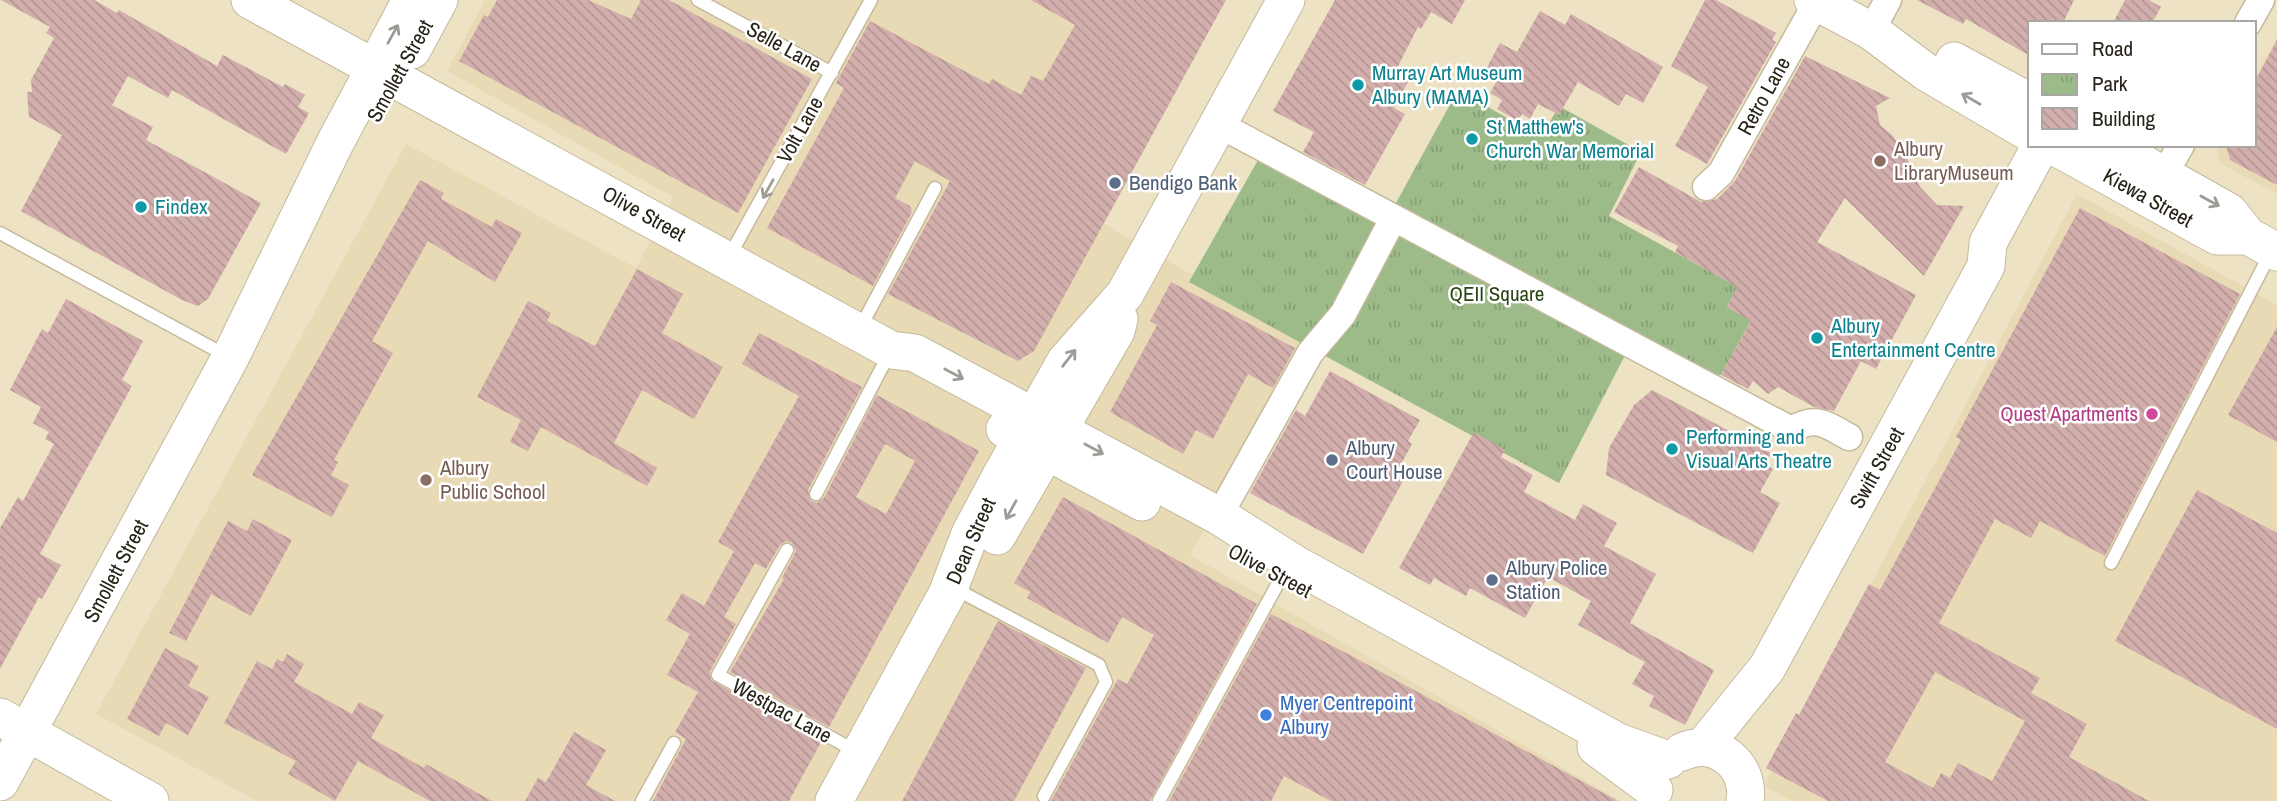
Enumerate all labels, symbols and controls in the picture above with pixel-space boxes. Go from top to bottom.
street label: Smollett Street [360,14,440,127]
street label: Selle Lane [742,14,827,79]
legend [2028,21,2256,147]
one-way arrow [386,24,400,44]
text: Road [2092,34,2133,63]
street label: Retro Lane [1730,51,1797,140]
place label: Murray Art Museum Albury (MAMA) [1371,58,1522,111]
text: Park [2092,69,2128,98]
marker: Murray Art Museum Albury (MAMA) [1350,77,1366,93]
street label: Volt Lane [769,91,830,168]
one-way arrow [1962,92,1982,106]
text: Building [2092,104,2156,133]
place label: St Matthew's Church War Memorial [1486,112,1654,165]
marker: St Matthew's Church War Memorial [1464,131,1480,147]
place label: Albury LibraryMuseum [1893,134,2014,187]
marker: Albury LibraryMuseum [1872,153,1888,169]
street label: Kiewa Street [2098,161,2199,234]
place label: Bendigo Bank [1129,168,1238,197]
marker: Bendigo Bank [1107,175,1123,191]
one-way arrow [761,178,775,198]
street label: Olive Street [597,179,691,248]
place label: Findex [155,192,208,221]
one-way arrow [2199,195,2220,208]
marker: Findex [133,199,149,215]
park label: QEII Square [1450,279,1544,308]
place label: Albury Entertainment Centre [1830,311,1996,364]
marker: Albury Entertainment Centre [1809,330,1825,346]
one-way arrow [1062,350,1077,368]
one-way arrow [943,368,964,381]
place label: Quest Apartments [2000,399,2138,428]
marker: Quest Apartments [2144,406,2160,422]
place label: Performing and Visual Arts Theatre [1686,422,1832,475]
street label: Swift Street [1842,422,1911,514]
place label: Albury Court House [1345,433,1443,486]
marker: Performing and Visual Arts Theatre [1664,441,1680,457]
one-way arrow [1083,442,1104,456]
marker: Albury Court House [1324,452,1340,468]
place label: Albury Public School [439,453,545,506]
marker: Albury Public School [418,472,434,488]
street label: Dean Street [939,493,1003,589]
one-way arrow [1004,499,1017,520]
street label: Smollett Street [76,514,155,627]
street label: Olive Street [1223,536,1317,605]
place label: Albury Police Station [1505,553,1607,606]
marker: Albury Police Station [1484,572,1500,588]
street label: Westpac Lane [727,671,837,750]
place label: Myer Centrepoint Albury [1279,688,1413,741]
marker: Myer Centrepoint Albury [1258,707,1274,723]

